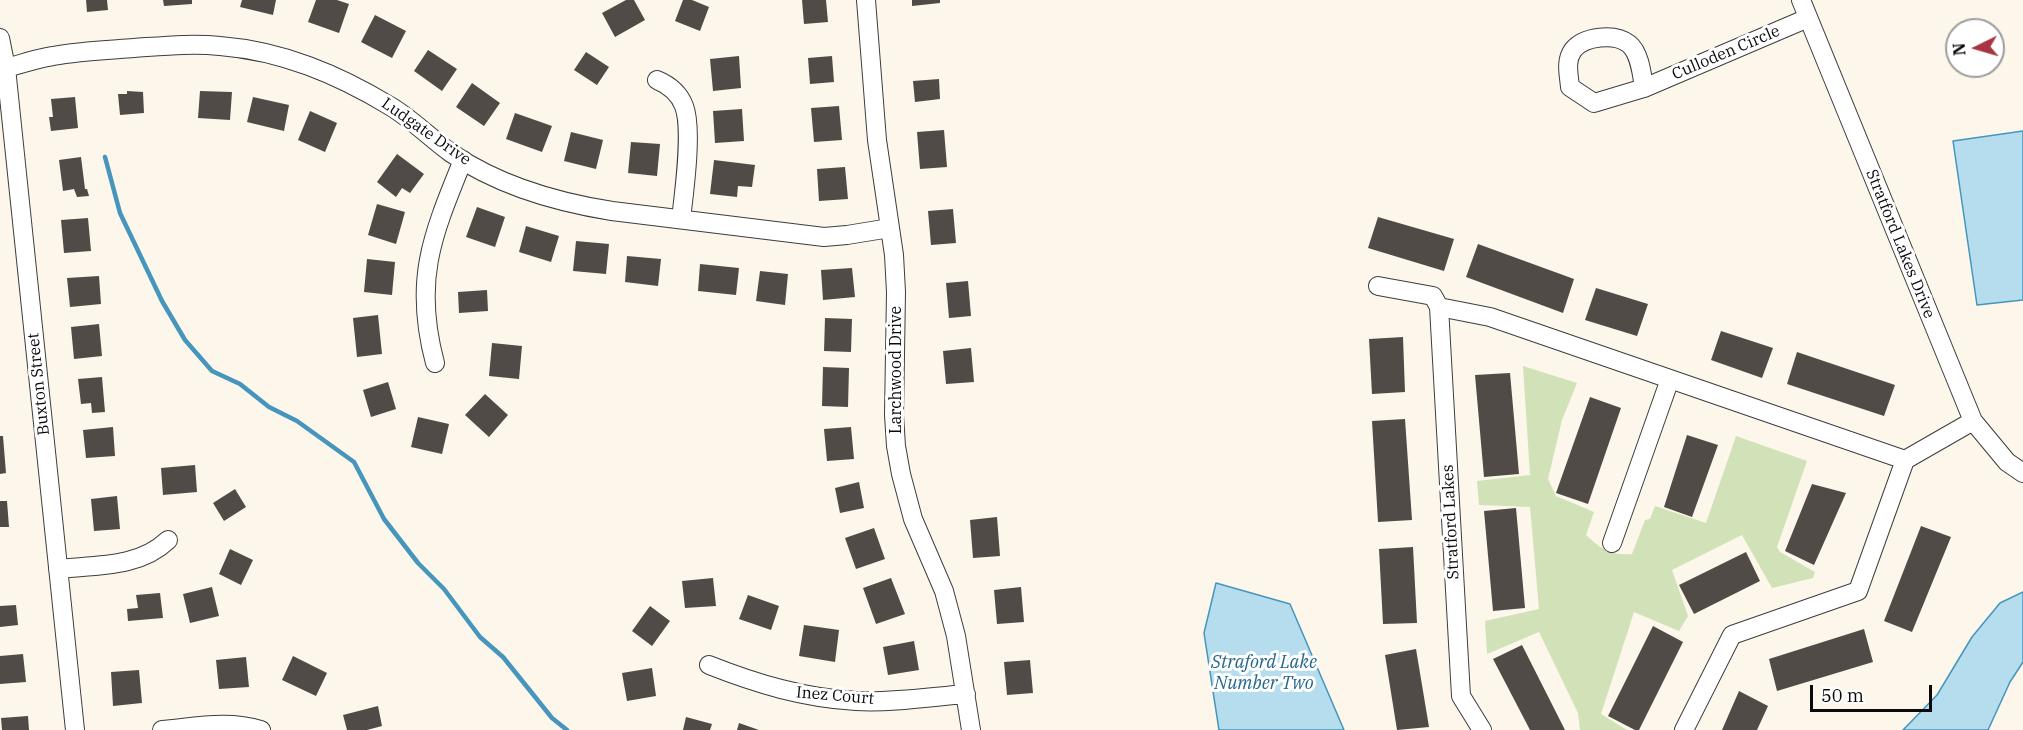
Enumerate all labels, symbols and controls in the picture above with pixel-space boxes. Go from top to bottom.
north arrow [1945,18,2005,78]
street label: Culloden Circle [1669,22,1783,84]
text: N [1949,42,1970,57]
street label: Ludgate Drive [378,94,474,170]
street label: Stratford Lakes Drive [1861,167,1939,321]
street label: Larchwood Drive [886,306,906,434]
street label: Buxton Street [24,332,54,436]
street label: Stratford Lakes [1438,464,1464,580]
water label: Straford Lake Number Two [1211,652,1317,694]
scale bar [1813,673,1934,711]
street label: Inez Court [795,683,875,709]
text: 50 m [1821,684,1864,707]

